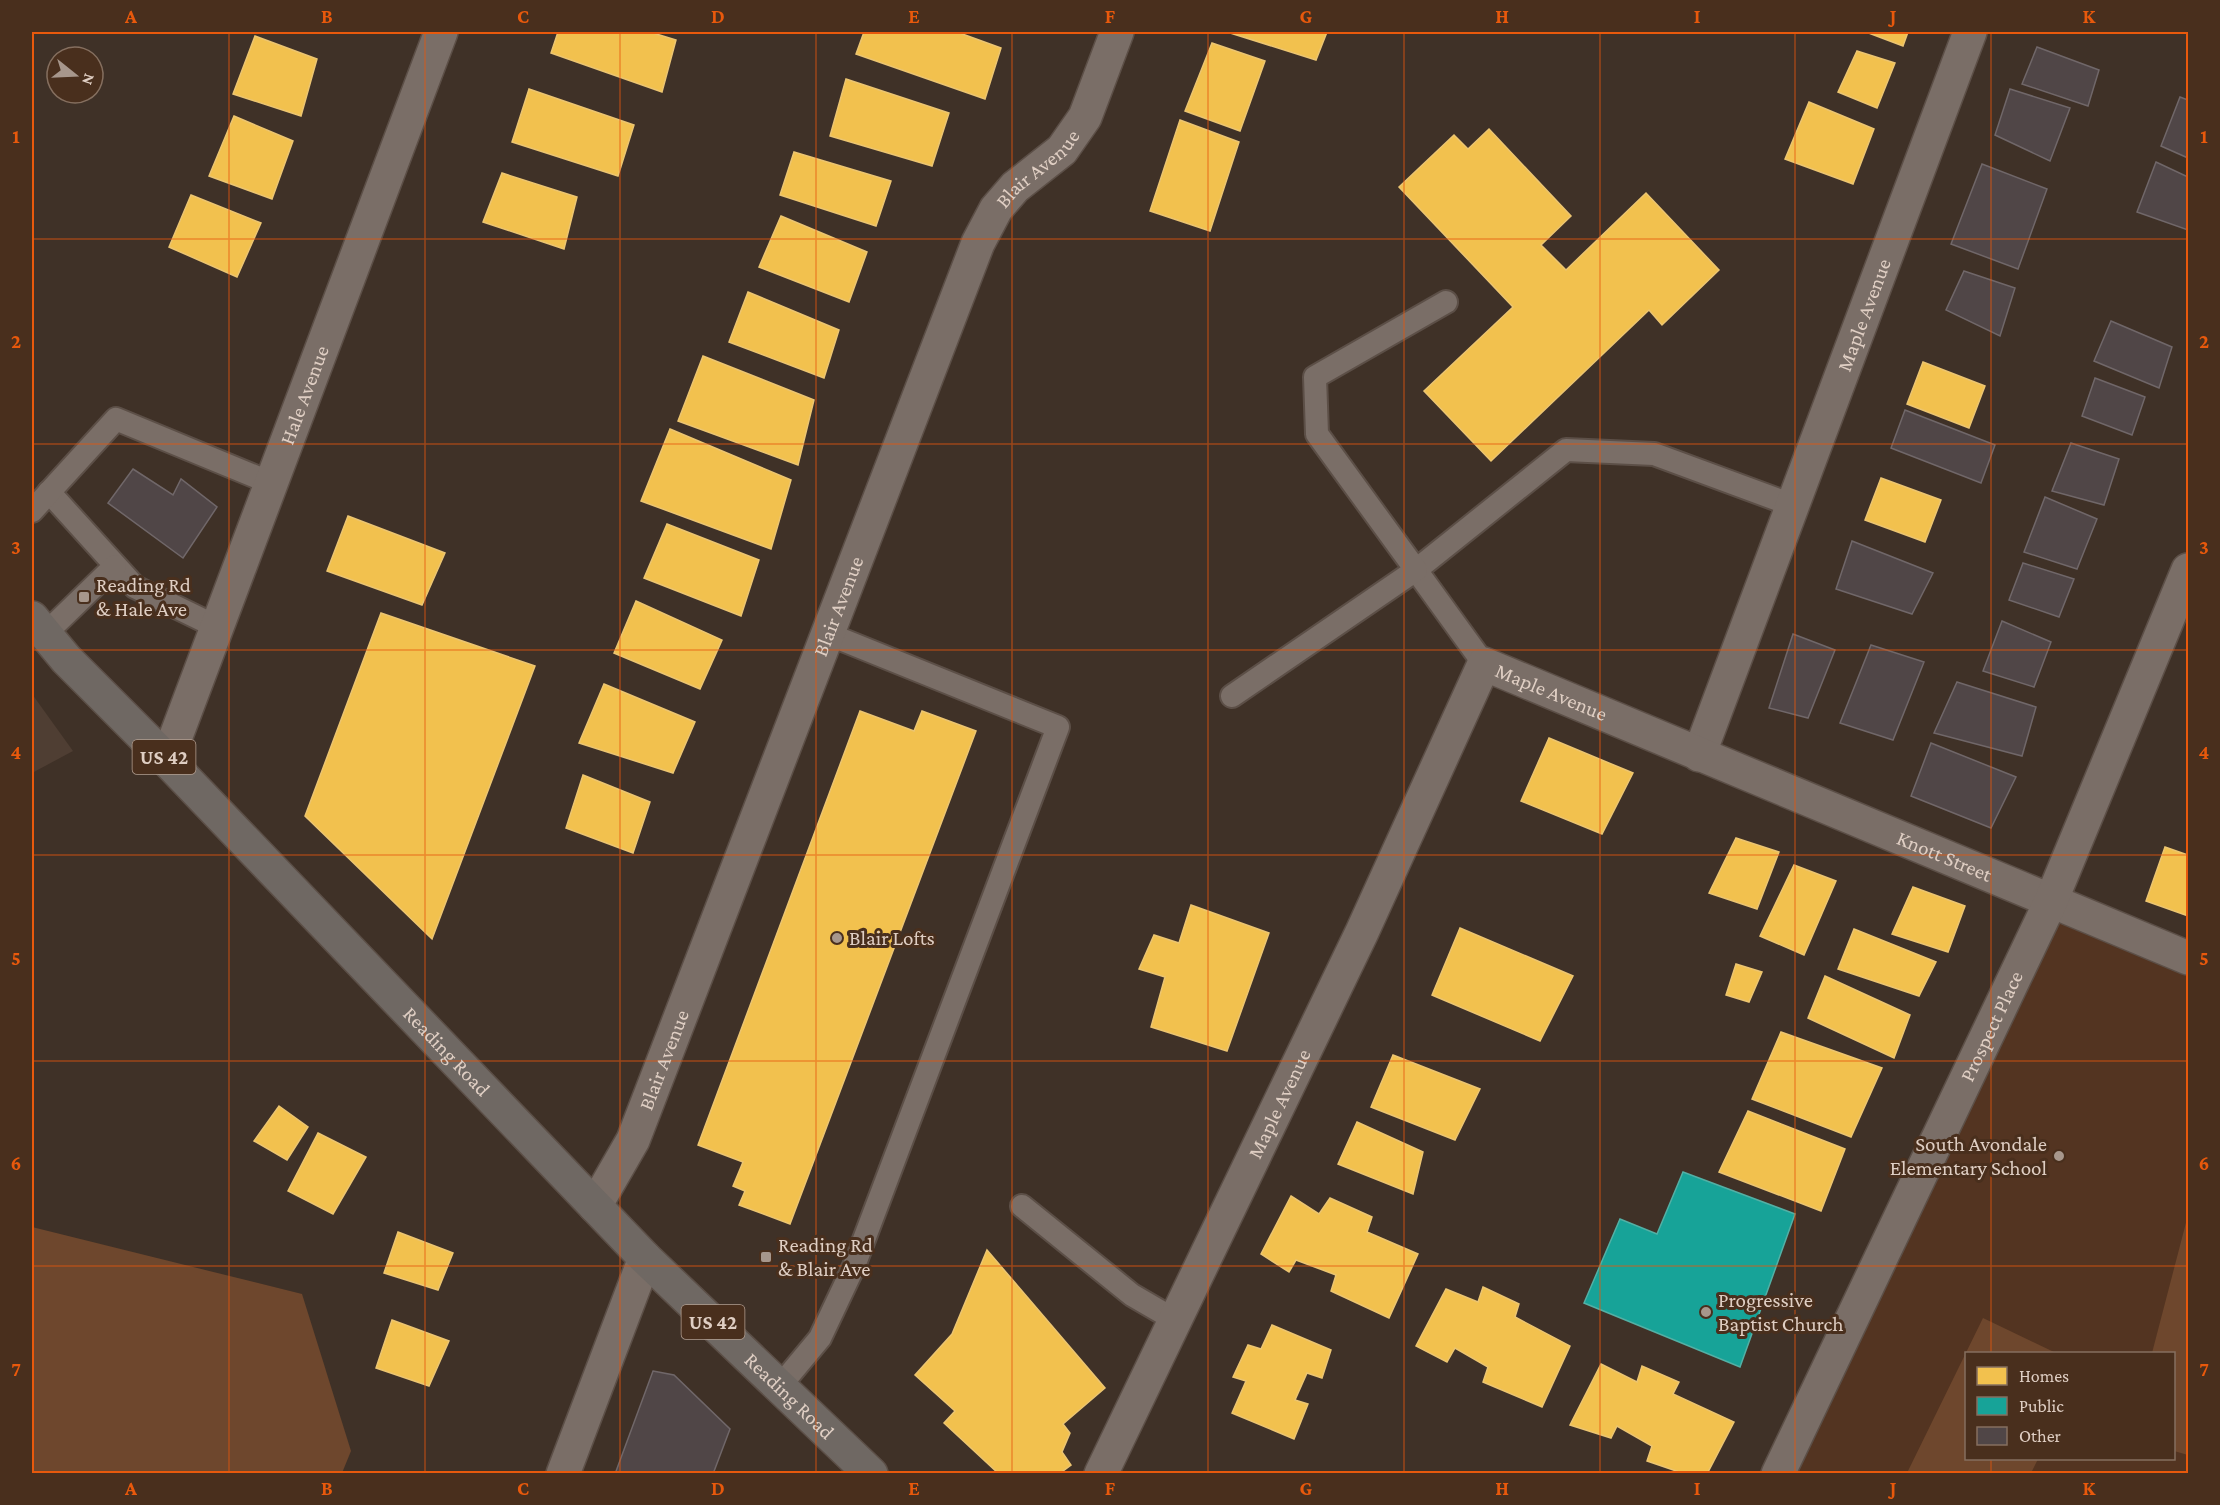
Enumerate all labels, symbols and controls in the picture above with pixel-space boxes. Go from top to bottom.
text: A [124,5,138,27]
text: B [321,5,333,27]
text: C [517,5,529,27]
text: D [711,5,725,27]
text: E [908,5,920,27]
text: F [1105,5,1116,27]
text: G [1300,5,1313,27]
text: H [1495,5,1509,27]
text: I [1694,5,1701,27]
text: J [1888,5,1897,27]
text: K [2083,5,2097,27]
north arrow [45,45,105,105]
text: N [79,72,99,87]
text: 1 [12,125,20,147]
street label: Blair Avenue [991,125,1085,213]
text: 1 [2200,125,2208,147]
street label: Maple Avenue [1832,255,1896,375]
text: 2 [11,330,21,352]
text: 2 [2199,330,2209,352]
street label: Hale Avenue [275,342,334,448]
text: 3 [11,536,21,558]
text: 3 [2199,536,2209,558]
street label: Blair Avenue [808,553,868,660]
place label: Reading Rd & Hale Ave [96,573,191,621]
marker: Reading Rd & Hale Ave [77,590,91,604]
street label: Maple Avenue [1492,658,1611,726]
road number: US 42 [132,740,195,774]
text: 4 [11,741,22,763]
text: 4 [2199,741,2210,763]
street label: Knott Street [1893,826,1997,887]
place label: Blair Lofts [849,926,935,950]
marker: Blair Lofts [830,931,844,945]
text: 5 [11,947,21,969]
text: 5 [2199,947,2209,969]
street label: Prospect Place [1955,967,2028,1085]
street label: Reading Road [398,1002,495,1101]
street label: Blair Avenue [634,1006,694,1113]
street label: Maple Avenue [1243,1045,1316,1162]
place label: South Avondale Elementary School [1890,1132,2047,1180]
marker: South Avondale Elementary School [2052,1149,2066,1163]
text: 6 [11,1152,21,1174]
text: 6 [2199,1152,2209,1174]
place label: Reading Rd & Blair Ave [778,1233,873,1281]
marker: Reading Rd & Blair Ave [759,1250,773,1264]
place label: Progressive Baptist Church [1718,1288,1844,1336]
road number: US 42 [682,1305,744,1339]
marker: Progressive Baptist Church [1699,1305,1713,1319]
street label: Reading Road [739,1348,839,1444]
legend [1965,1352,2175,1460]
text: 7 [11,1358,21,1380]
text: 7 [2199,1358,2209,1380]
text: Homes [2019,1366,2069,1386]
text: Public [2019,1396,2064,1416]
text: Other [2019,1426,2062,1446]
text: A [124,1477,138,1499]
text: B [321,1477,333,1499]
text: C [517,1477,529,1499]
text: D [711,1477,725,1499]
text: E [908,1477,920,1499]
text: F [1105,1477,1116,1499]
text: G [1300,1477,1313,1499]
text: H [1495,1477,1509,1499]
text: I [1694,1477,1701,1499]
text: J [1888,1477,1897,1499]
text: K [2083,1477,2097,1499]

